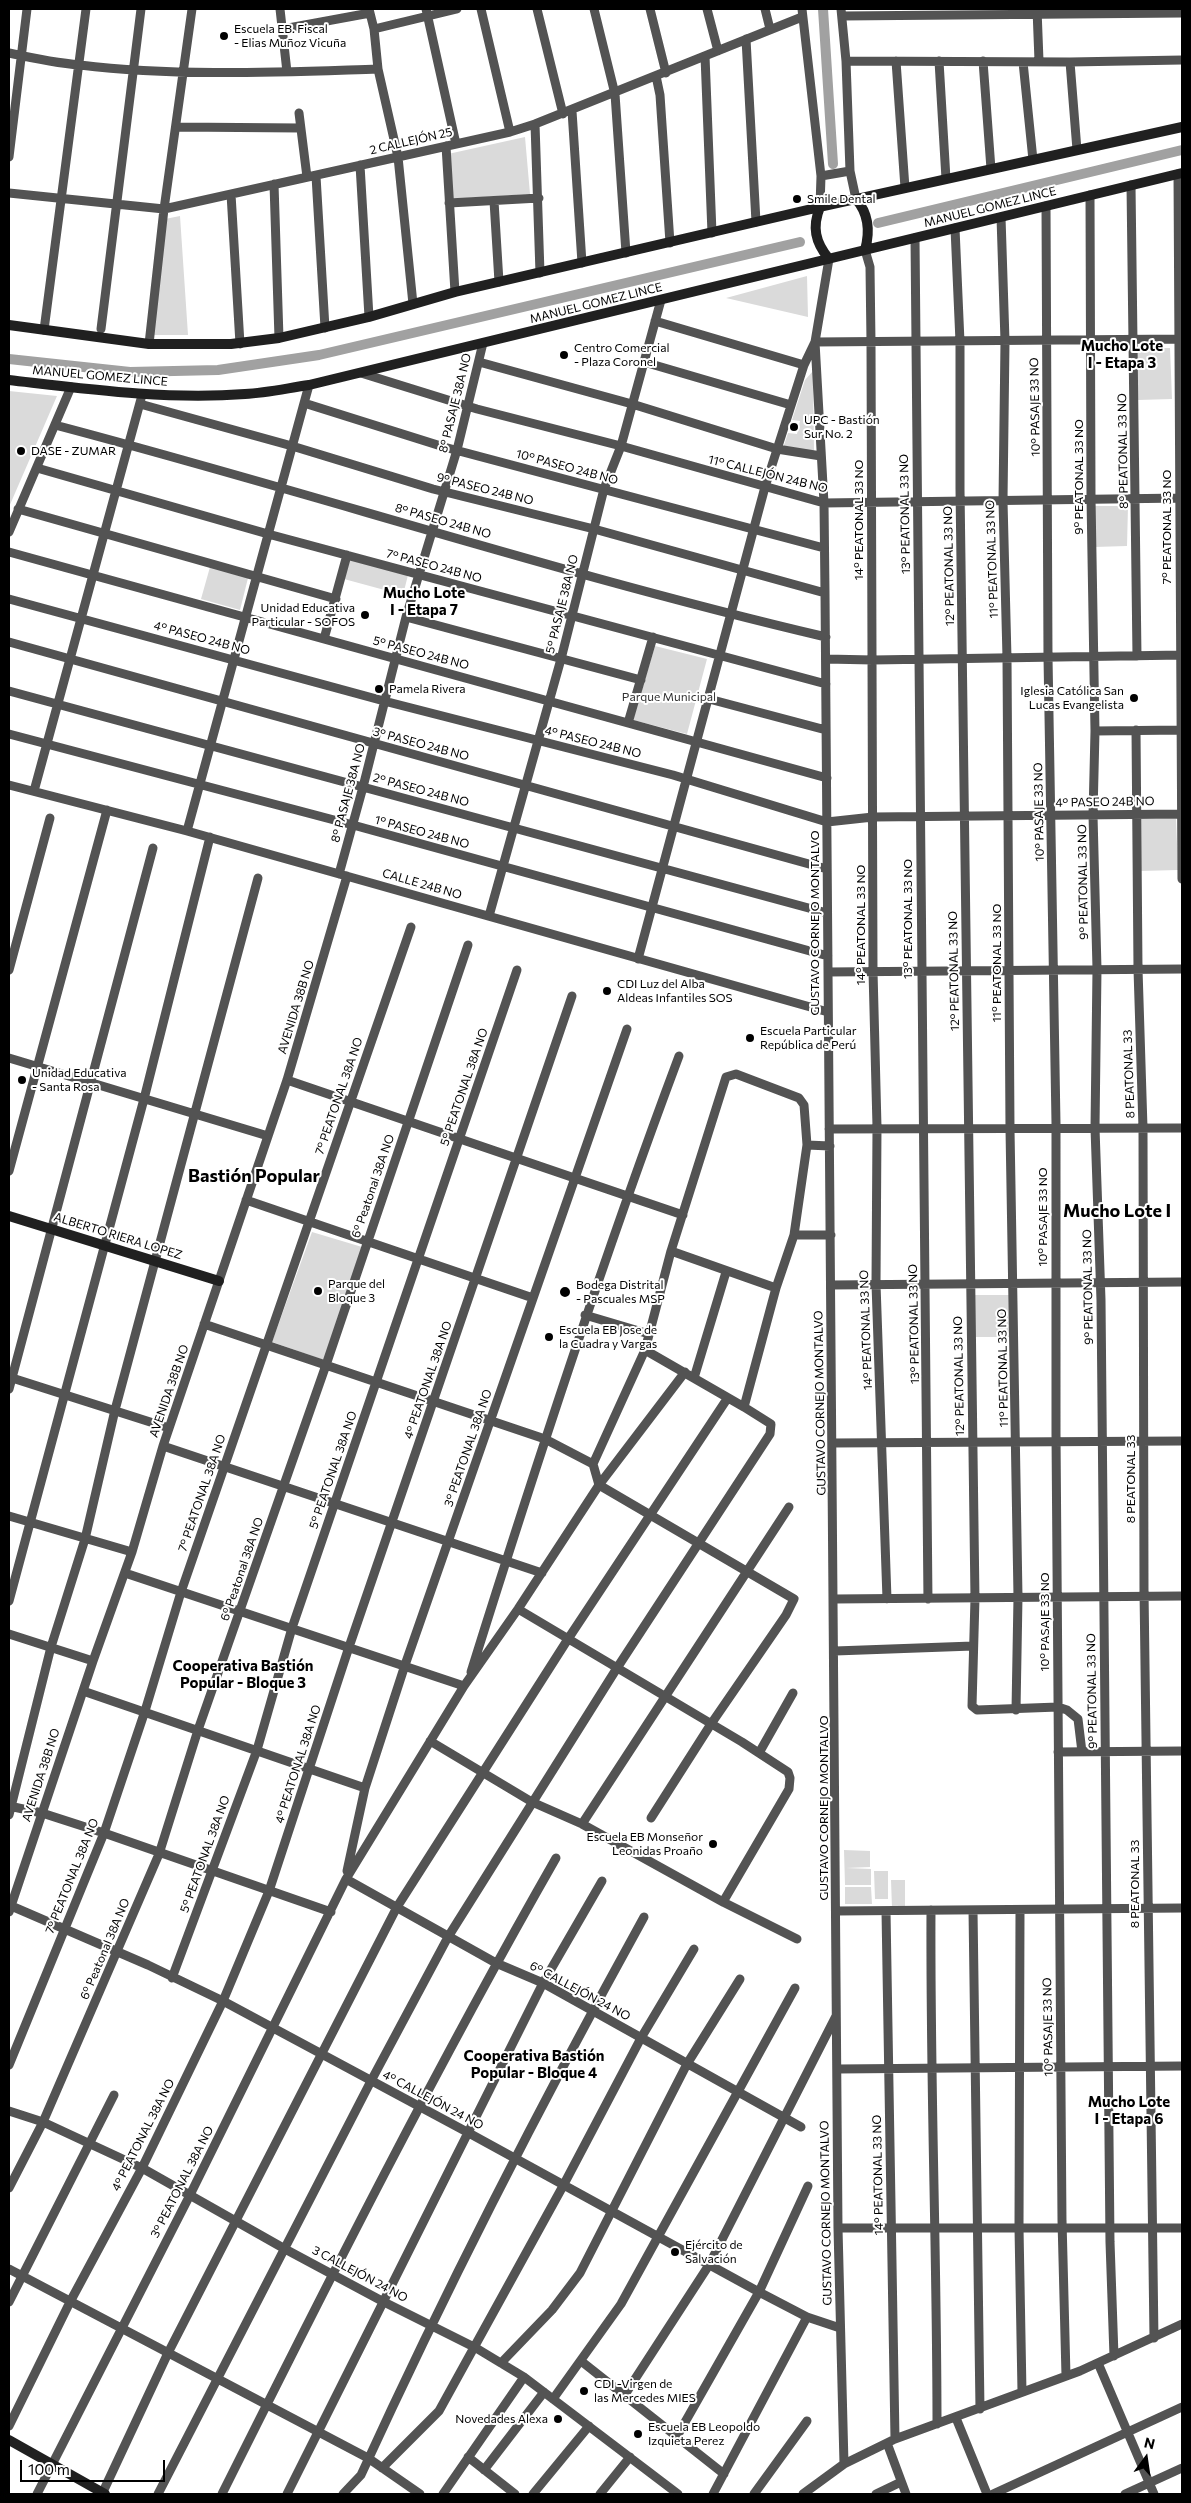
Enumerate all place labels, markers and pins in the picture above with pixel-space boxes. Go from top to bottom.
place label: Escuela EB. Fiscal - Elias Muñoz Vicuña [234,22,346,50]
marker: Escuela EB. Fiscal - Elias Muñoz Vicuña [218,30,230,42]
place label: Smile Dental [807,192,876,206]
marker: Smile Dental [791,193,803,205]
place label: Centro Comercial - Plaza Coronel [574,341,670,369]
marker: Centro Comercial - Plaza Coronel [558,349,570,361]
place label: UPC - Bastión Sur No. 2 [804,413,880,441]
marker: UPC - Bastión Sur No. 2 [788,421,800,433]
place label: DASE - ZUMAR [31,444,116,458]
marker: DASE - ZUMAR [15,445,27,457]
place label: Unidad Educativa Particular - SOFOS [251,601,355,629]
marker: Unidad Educativa Particular - SOFOS [359,609,371,621]
place label: Pamela Rivera [389,682,466,696]
marker: Pamela Rivera [373,683,385,695]
place label: Iglesia Católica San Lucas Evangelista [1020,684,1124,712]
marker: Iglesia Católica San Lucas Evangelista [1128,692,1140,704]
place label: CDI Luz del Alba Aldeas Infantiles SOS [617,977,733,1005]
marker: CDI Luz del Alba Aldeas Infantiles SOS [601,985,613,997]
place label: Escuela Particular República de Perú [760,1024,856,1052]
marker: Escuela Particular República de Perú [744,1032,756,1044]
place label: Unidad Educativa - Santa Rosa [32,1066,126,1094]
marker: Unidad Educativa - Santa Rosa [16,1074,28,1086]
place label: Parque del Bloque 3 [328,1277,385,1305]
place label: Bodega Distrital - Pascuales MSP [576,1278,665,1306]
marker: Parque del Bloque 3 [312,1285,324,1297]
marker: Bodega Distrital - Pascuales MSP [558,1285,572,1299]
place label: Escuela EB Jose de la Cuadra y Vargas [559,1323,657,1351]
marker: Escuela EB Jose de la Cuadra y Vargas [543,1331,555,1343]
place label: Escuela EB Monseñor Leonidas Proaño [587,1830,703,1858]
marker: Escuela EB Monseñor Leonidas Proaño [707,1838,719,1850]
place label: Ejército de Salvación [685,2238,743,2266]
marker: Ejército de Salvación [669,2246,681,2258]
place label: CDI -Virgen de las Mercedes MIES [594,2377,696,2405]
marker: CDI -Virgen de las Mercedes MIES [578,2385,590,2397]
place label: Novedades Alexa [455,2412,548,2426]
marker: Novedades Alexa [552,2413,564,2425]
place label: Escuela EB Leopoldo Izquieta Perez [648,2420,760,2448]
marker: Escuela EB Leopoldo Izquieta Perez [632,2428,644,2440]

